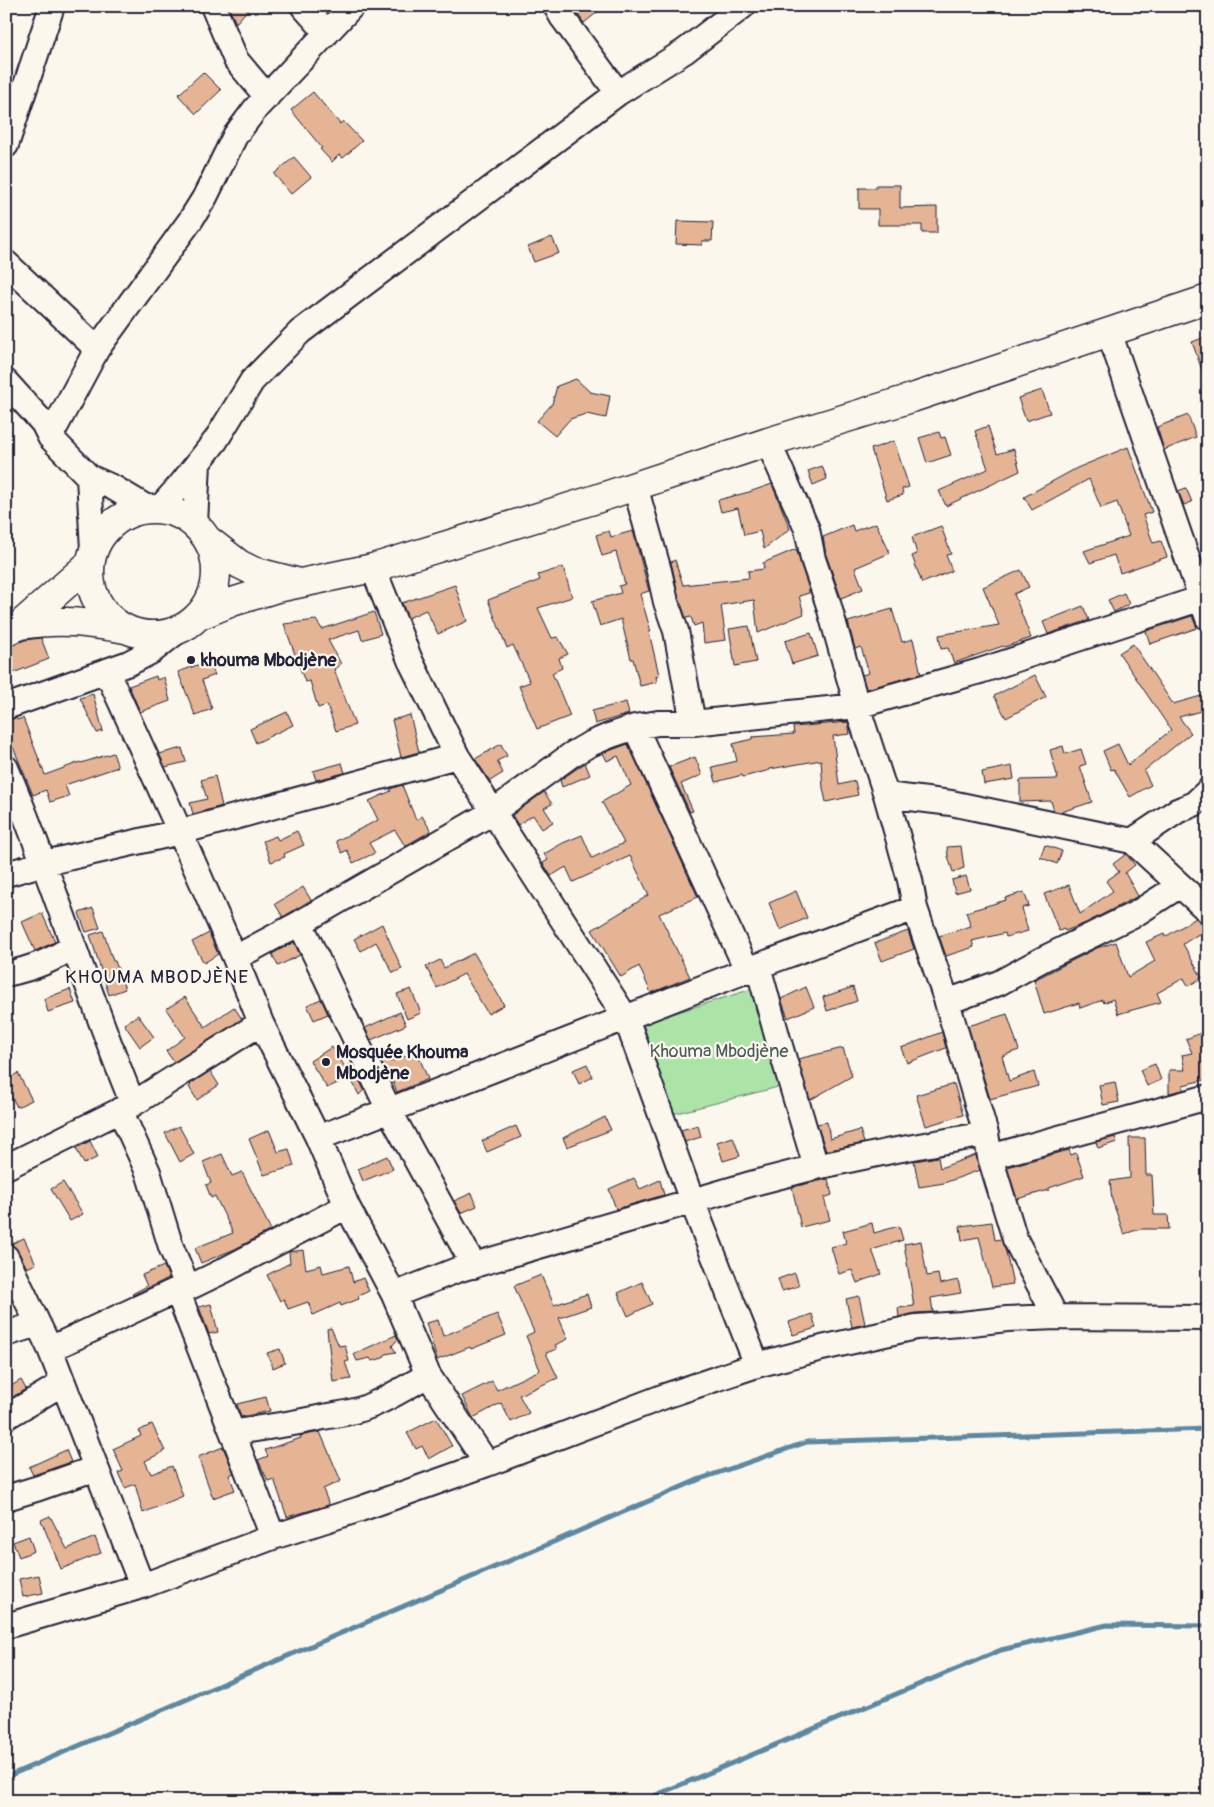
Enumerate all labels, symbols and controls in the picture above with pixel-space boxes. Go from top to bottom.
place label: khouma Mbodjène [200,649,338,672]
marker: khouma Mbodjène [185,654,197,666]
district label: KHOUMA MBODJÈNE [65,965,249,989]
park label: Khouma Mbodjène [650,1040,789,1063]
place label: Mosquée Khouma Mbodjène [336,1041,469,1085]
marker: Mosquée Khouma Mbodjène [320,1056,332,1068]

